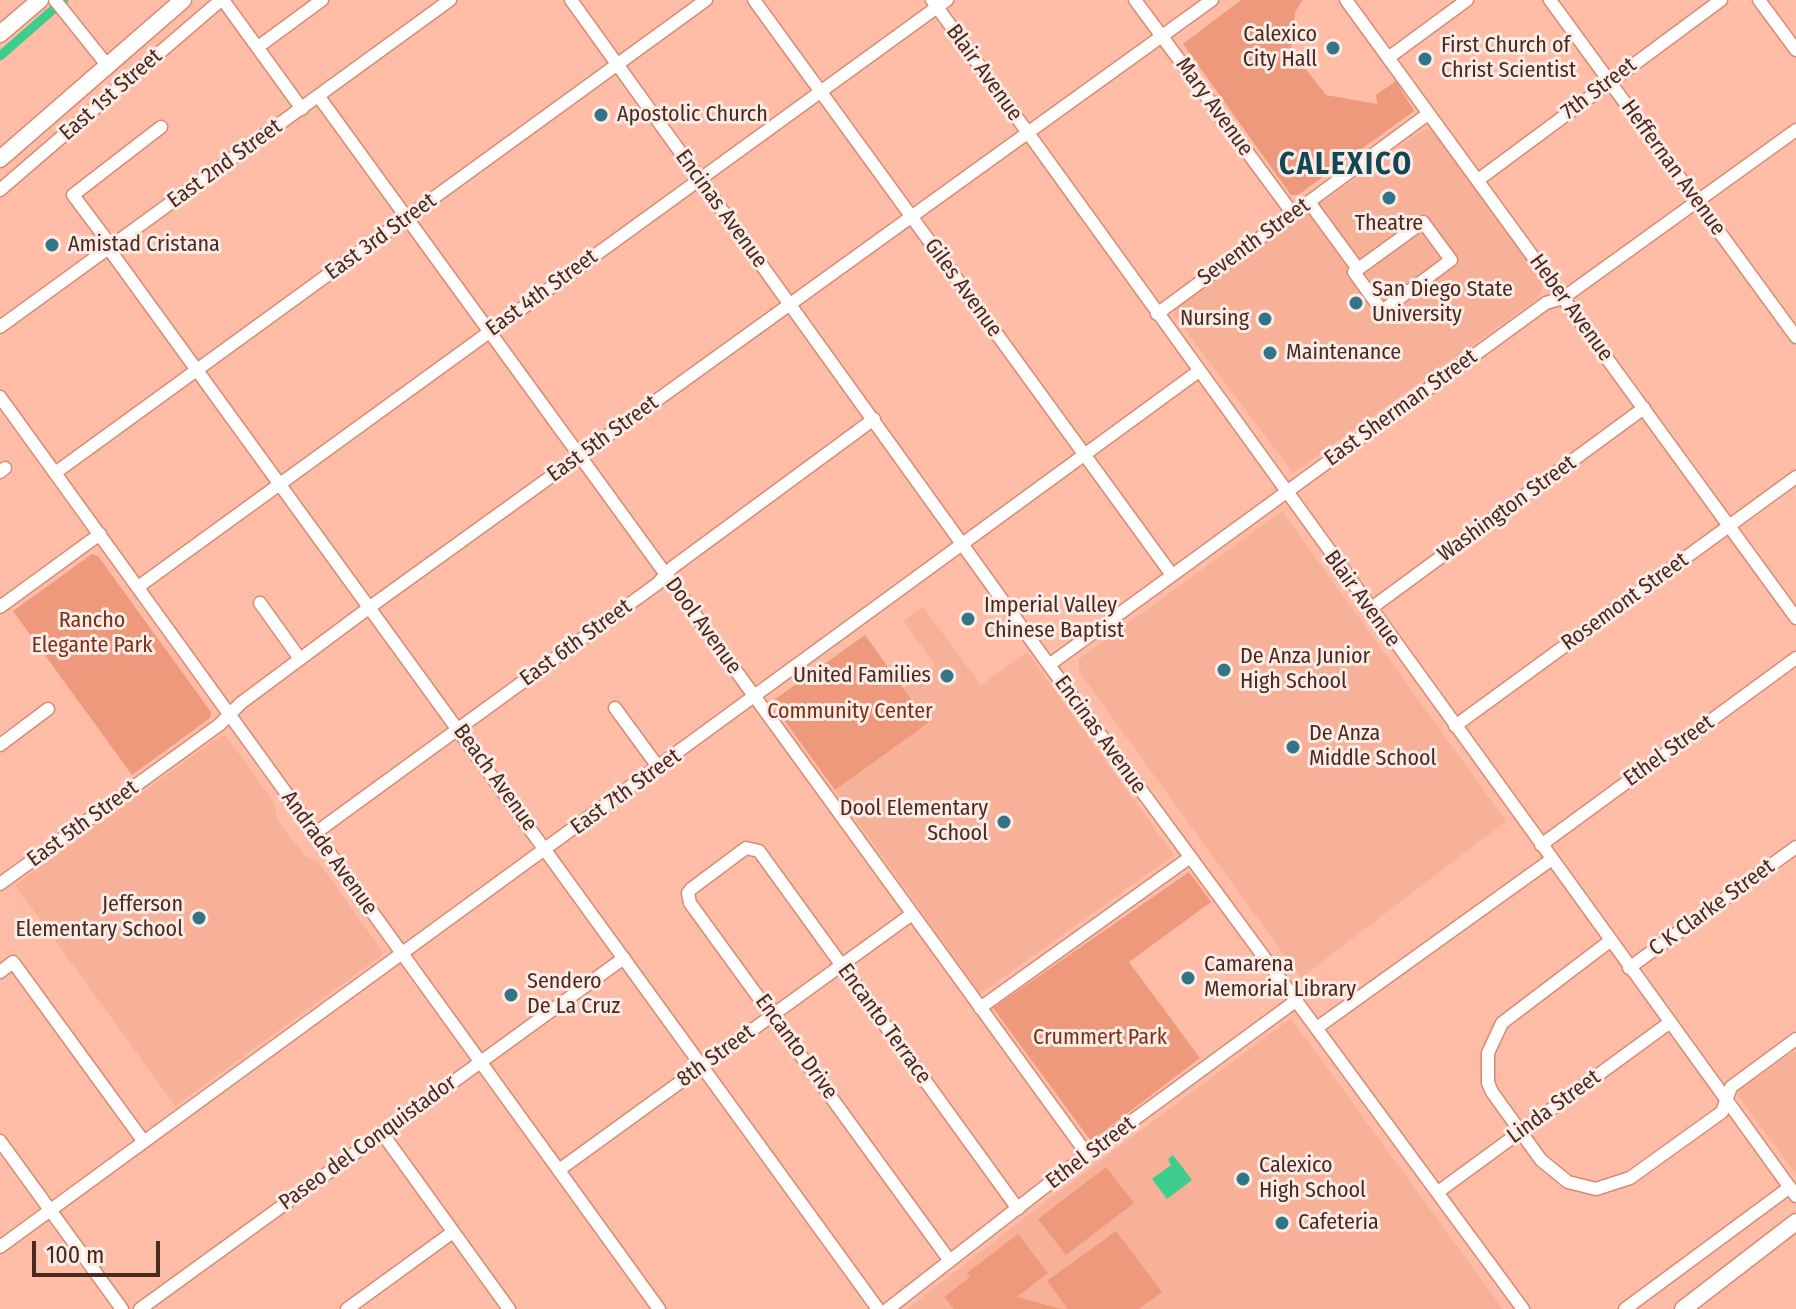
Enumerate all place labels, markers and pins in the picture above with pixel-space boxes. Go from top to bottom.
place label: Calexico City Hall [1243,22,1317,74]
place label: First Church of Christ Scientist [1441,33,1576,84]
marker: Calexico City Hall [1324,39,1342,57]
marker: First Church of Christ Scientist [1416,50,1434,68]
place label: Apostolic Church [617,102,768,128]
marker: Apostolic Church [592,106,610,124]
marker: Theatre [1380,189,1398,207]
place label: Theatre [1355,211,1423,237]
place label: Amistad Cristana [68,232,220,258]
marker: Amistad Cristana [43,236,61,254]
place label: San Diego State University [1372,277,1513,328]
marker: San Diego State University [1347,294,1365,312]
place label: Nursing [1180,306,1249,332]
marker: Nursing [1256,310,1274,328]
place label: Maintenance [1286,340,1401,366]
marker: Maintenance [1261,344,1279,362]
place label: Imperial Valley Chinese Baptist [984,593,1124,644]
marker: Imperial Valley Chinese Baptist [959,610,977,628]
place label: De Anza Junior High School [1240,644,1370,696]
marker: De Anza Junior High School [1215,661,1233,679]
place label: United Families [793,663,931,689]
marker: United Families [938,667,956,685]
place label: De Anza Middle School [1309,721,1436,772]
marker: De Anza Middle School [1284,738,1302,756]
place label: Dool Elementary School [840,796,988,848]
marker: Dool Elementary School [995,813,1013,831]
place label: Jefferson Elementary School [16,892,183,944]
marker: Jefferson Elementary School [190,909,208,927]
place label: Camarena Memorial Library [1204,952,1356,1004]
place label: Sendero De La Cruz [527,969,620,1020]
marker: Camarena Memorial Library [1179,969,1197,987]
marker: Sendero De La Cruz [502,986,520,1004]
place label: Calexico High School [1259,1153,1366,1204]
marker: Calexico High School [1234,1170,1252,1188]
place label: Cafeteria [1298,1210,1379,1236]
marker: Cafeteria [1273,1214,1291,1232]

